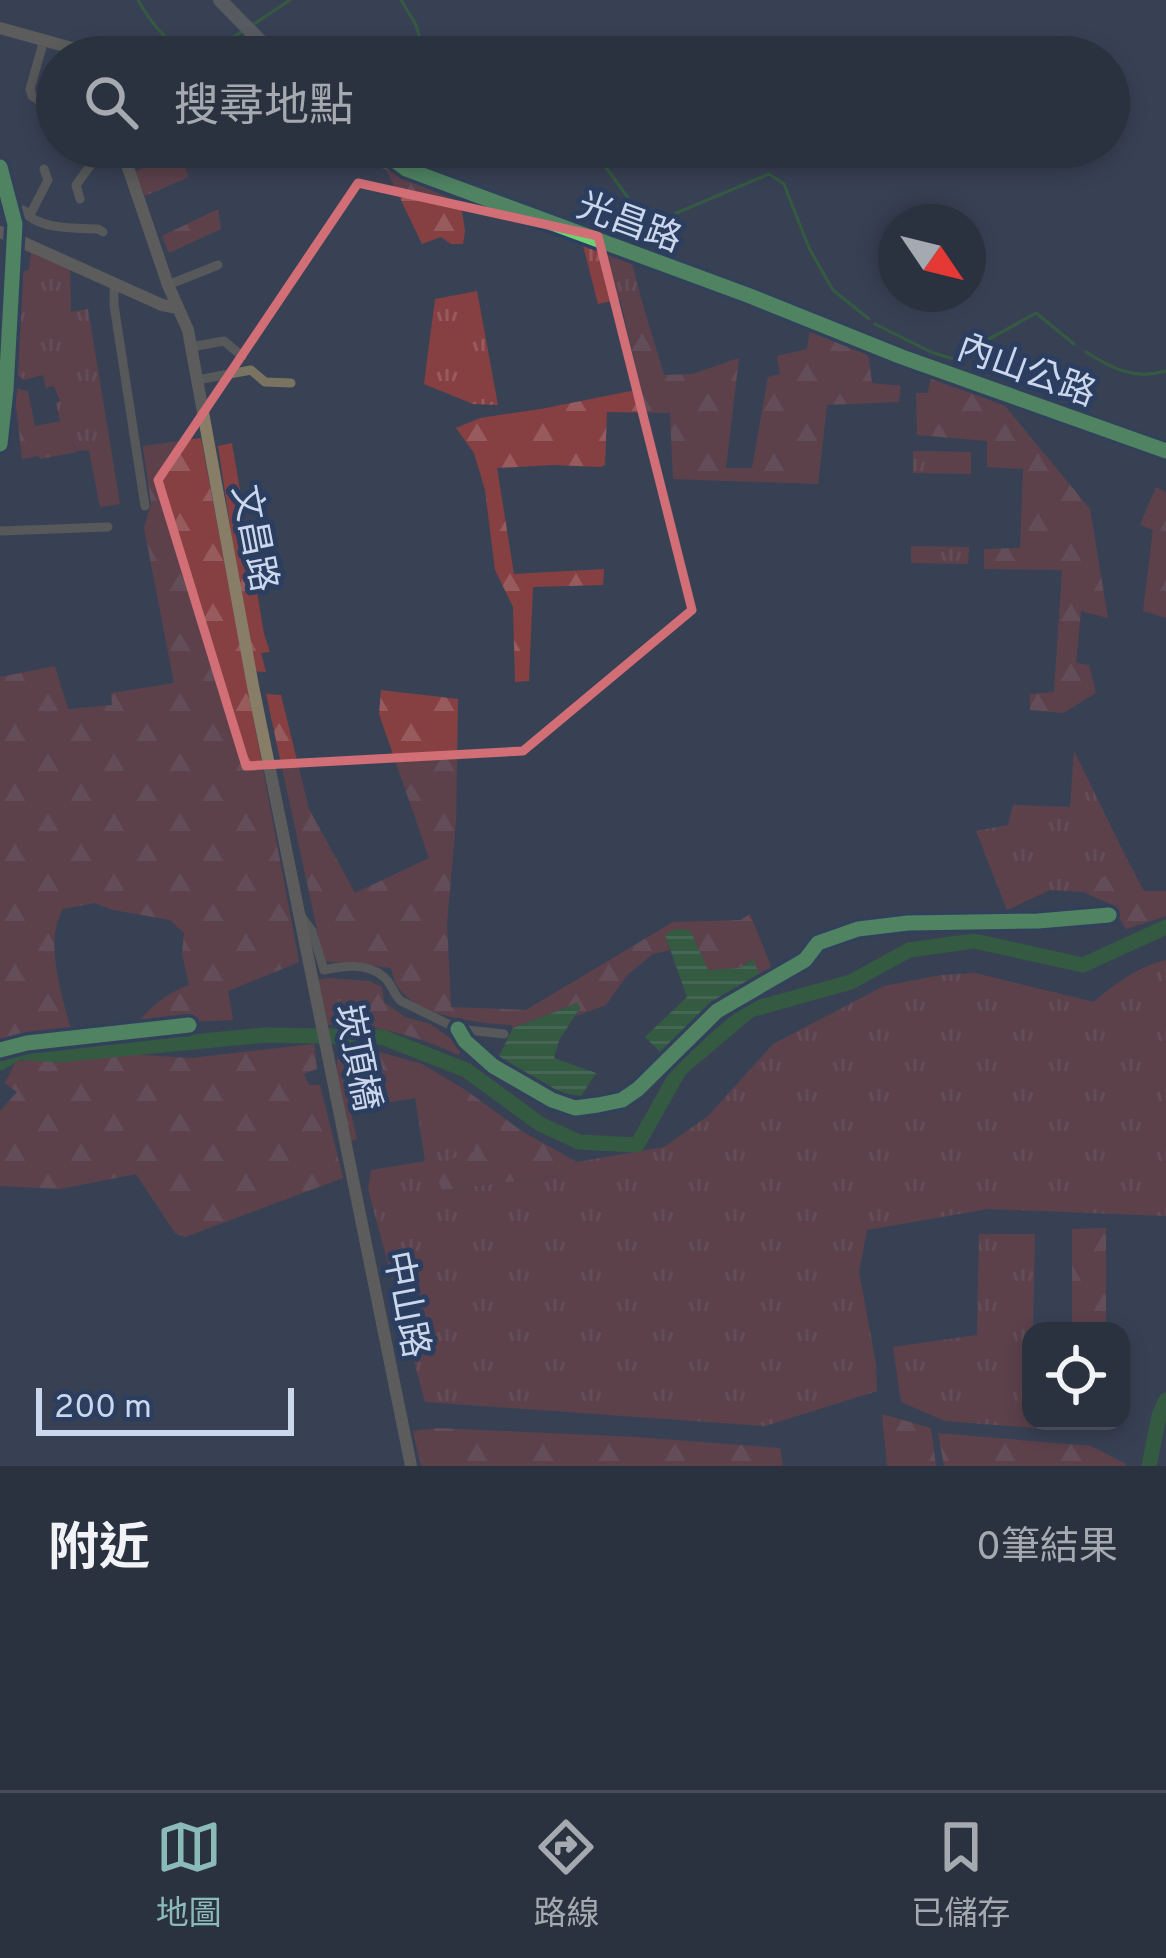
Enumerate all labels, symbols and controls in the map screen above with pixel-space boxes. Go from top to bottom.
search box [36,36,1130,168]
icon: search [78,69,144,135]
text: 搜尋地點 [174,80,354,137]
street label: 光昌路 [570,185,687,265]
north arrow [878,204,986,312]
street label: 內山公路 [950,327,1101,419]
street label: 文昌路 [219,481,285,596]
street label: 崁頂橋 [322,1000,388,1115]
street label: 中山路 [371,1247,437,1362]
map controls [1022,1322,1130,1430]
button: locate [1022,1322,1130,1430]
scale bar [36,1382,294,1435]
text: 200 m [54,1388,152,1430]
text: 附近 [48,1519,150,1584]
text: 0筆結果 [976,1525,1118,1574]
tab: 地圖 [156,1814,222,1937]
tab: 路線 [533,1814,599,1937]
tab: 已儲存 [911,1814,1010,1937]

